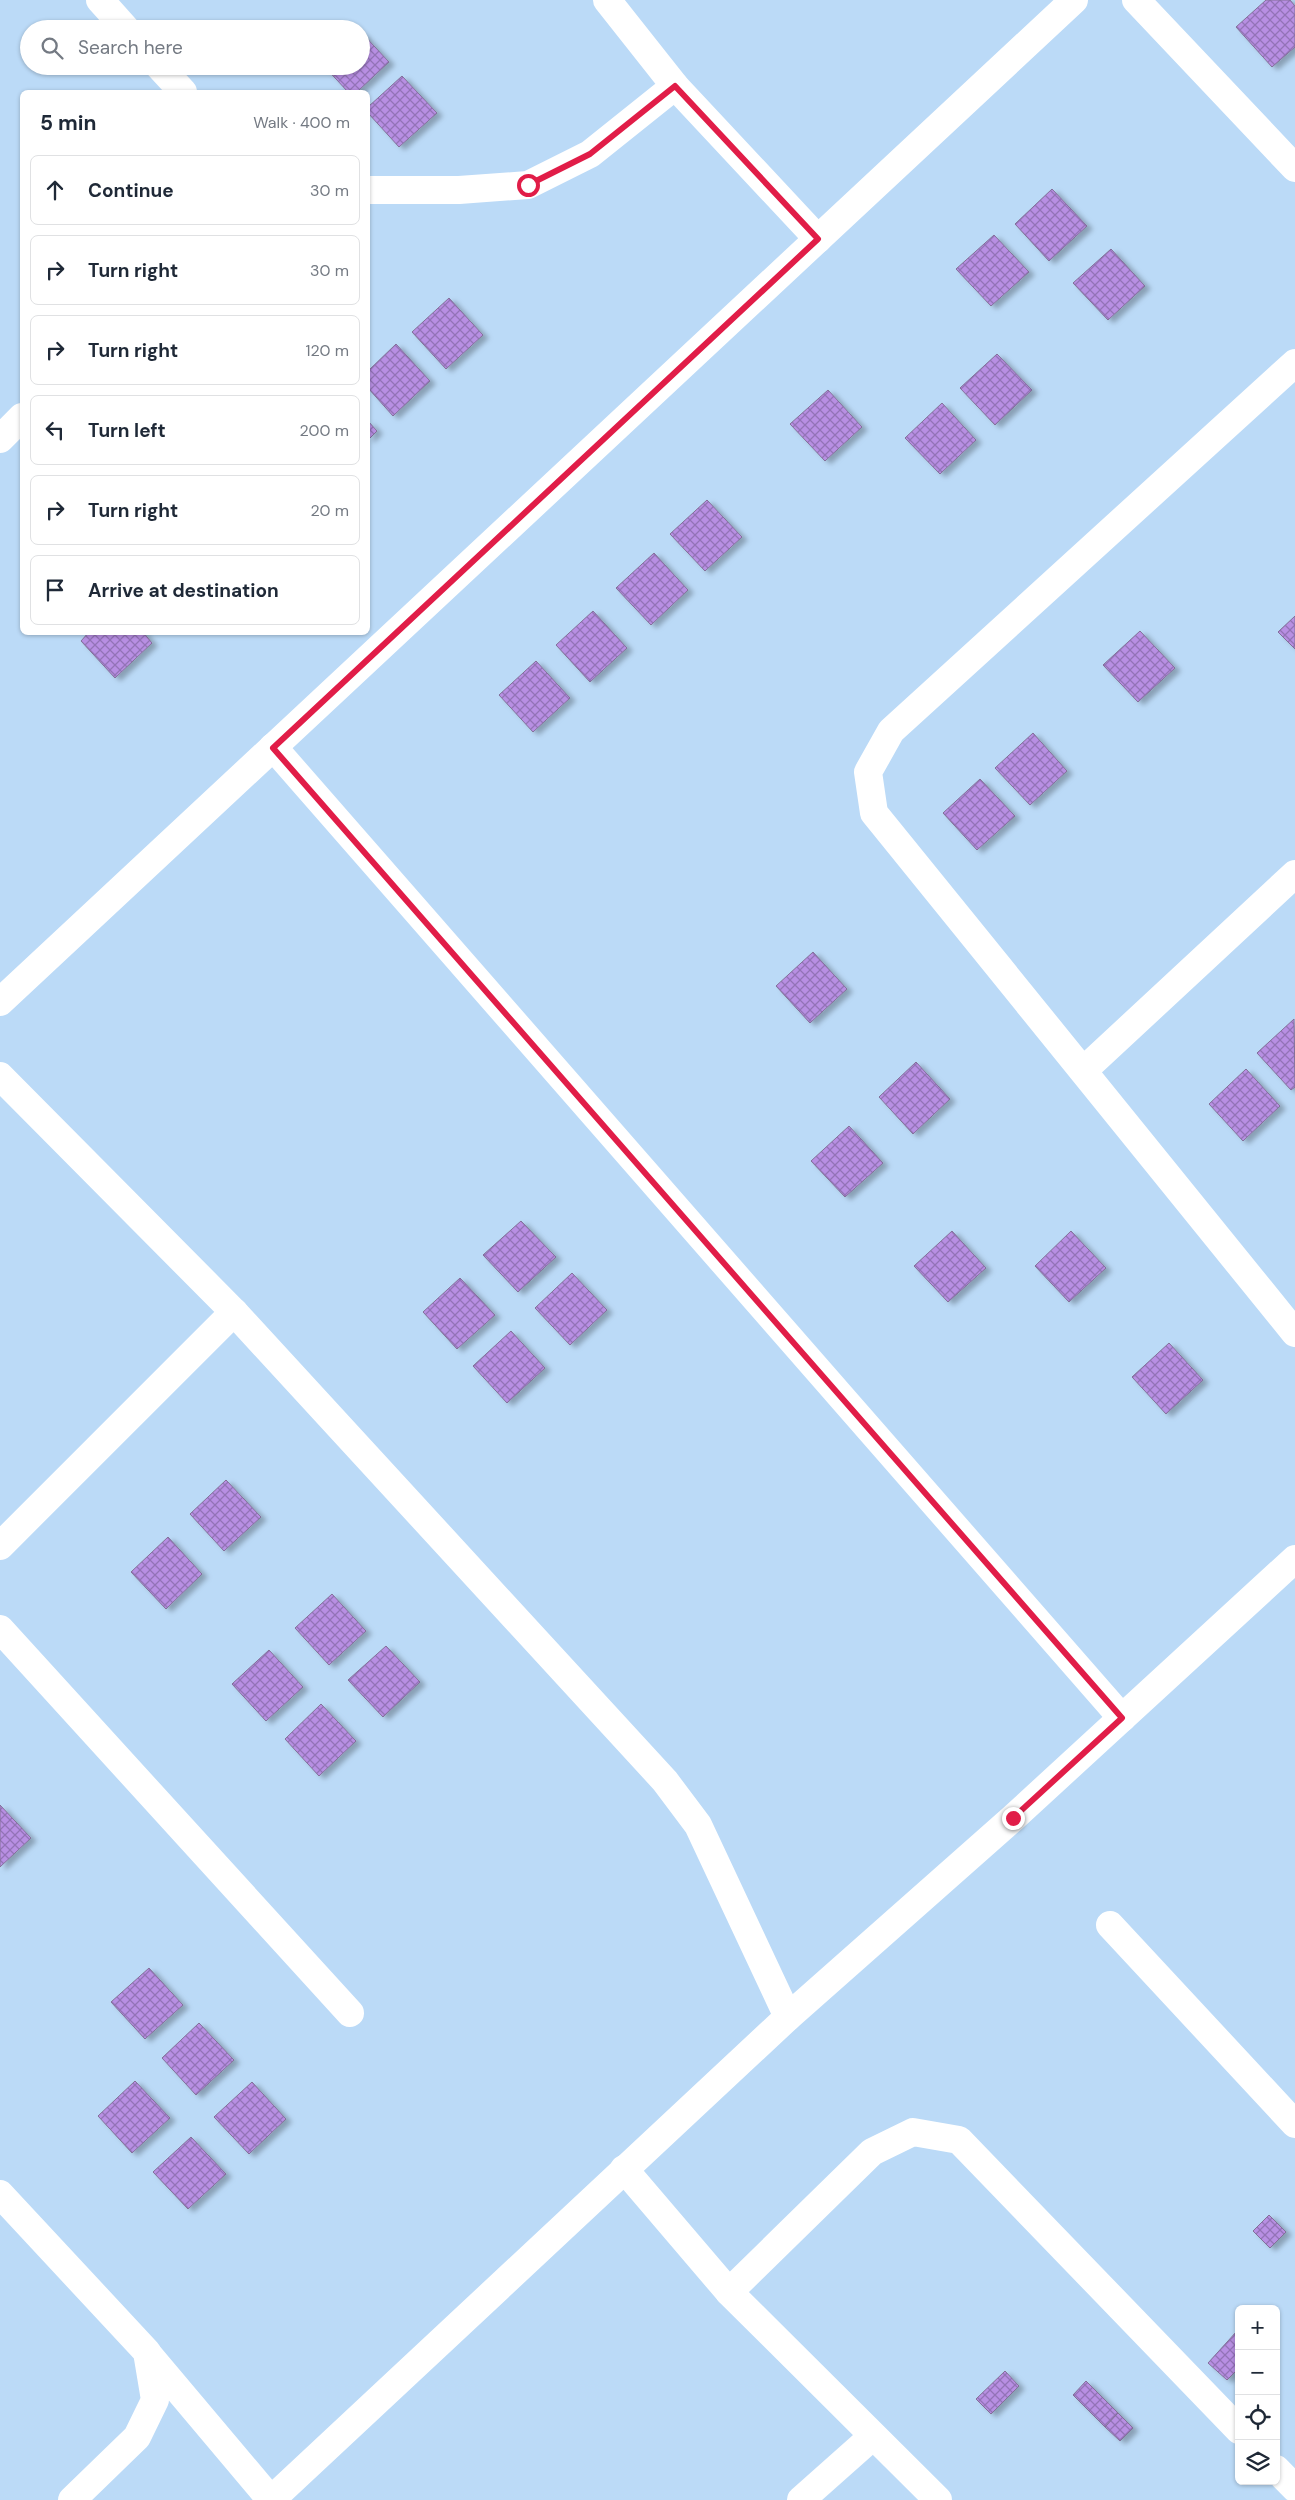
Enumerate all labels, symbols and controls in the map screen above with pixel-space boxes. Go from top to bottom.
search box [20,20,370,75]
icon: search [38,34,66,62]
text: Search here [78,35,183,60]
text: 5 min [40,109,96,137]
text: Walk · 400 m [253,112,350,133]
route start [517,174,540,197]
icon: ahead [41,176,69,204]
text: Continue [88,178,174,203]
text: 30 m [310,180,349,201]
icon: right [41,256,69,284]
text: Turn right [88,258,178,283]
text: 30 m [310,260,349,281]
icon: right [41,336,69,364]
text: Turn right [88,338,178,363]
text: 120 m [305,340,349,361]
icon: left [41,416,69,444]
text: Turn left [88,418,166,443]
text: 200 m [300,420,349,441]
icon: right [41,496,69,524]
text: Turn right [88,498,178,523]
text: 20 m [310,500,349,521]
icon: arrive [41,576,69,604]
text: Arrive at destination [88,578,279,603]
route end [1002,1807,1025,1830]
map controls [1235,2305,1280,2485]
button: + [1235,2305,1280,2350]
button: − [1235,2350,1280,2395]
button: locate [1235,2395,1280,2440]
button: layers [1235,2440,1280,2485]

